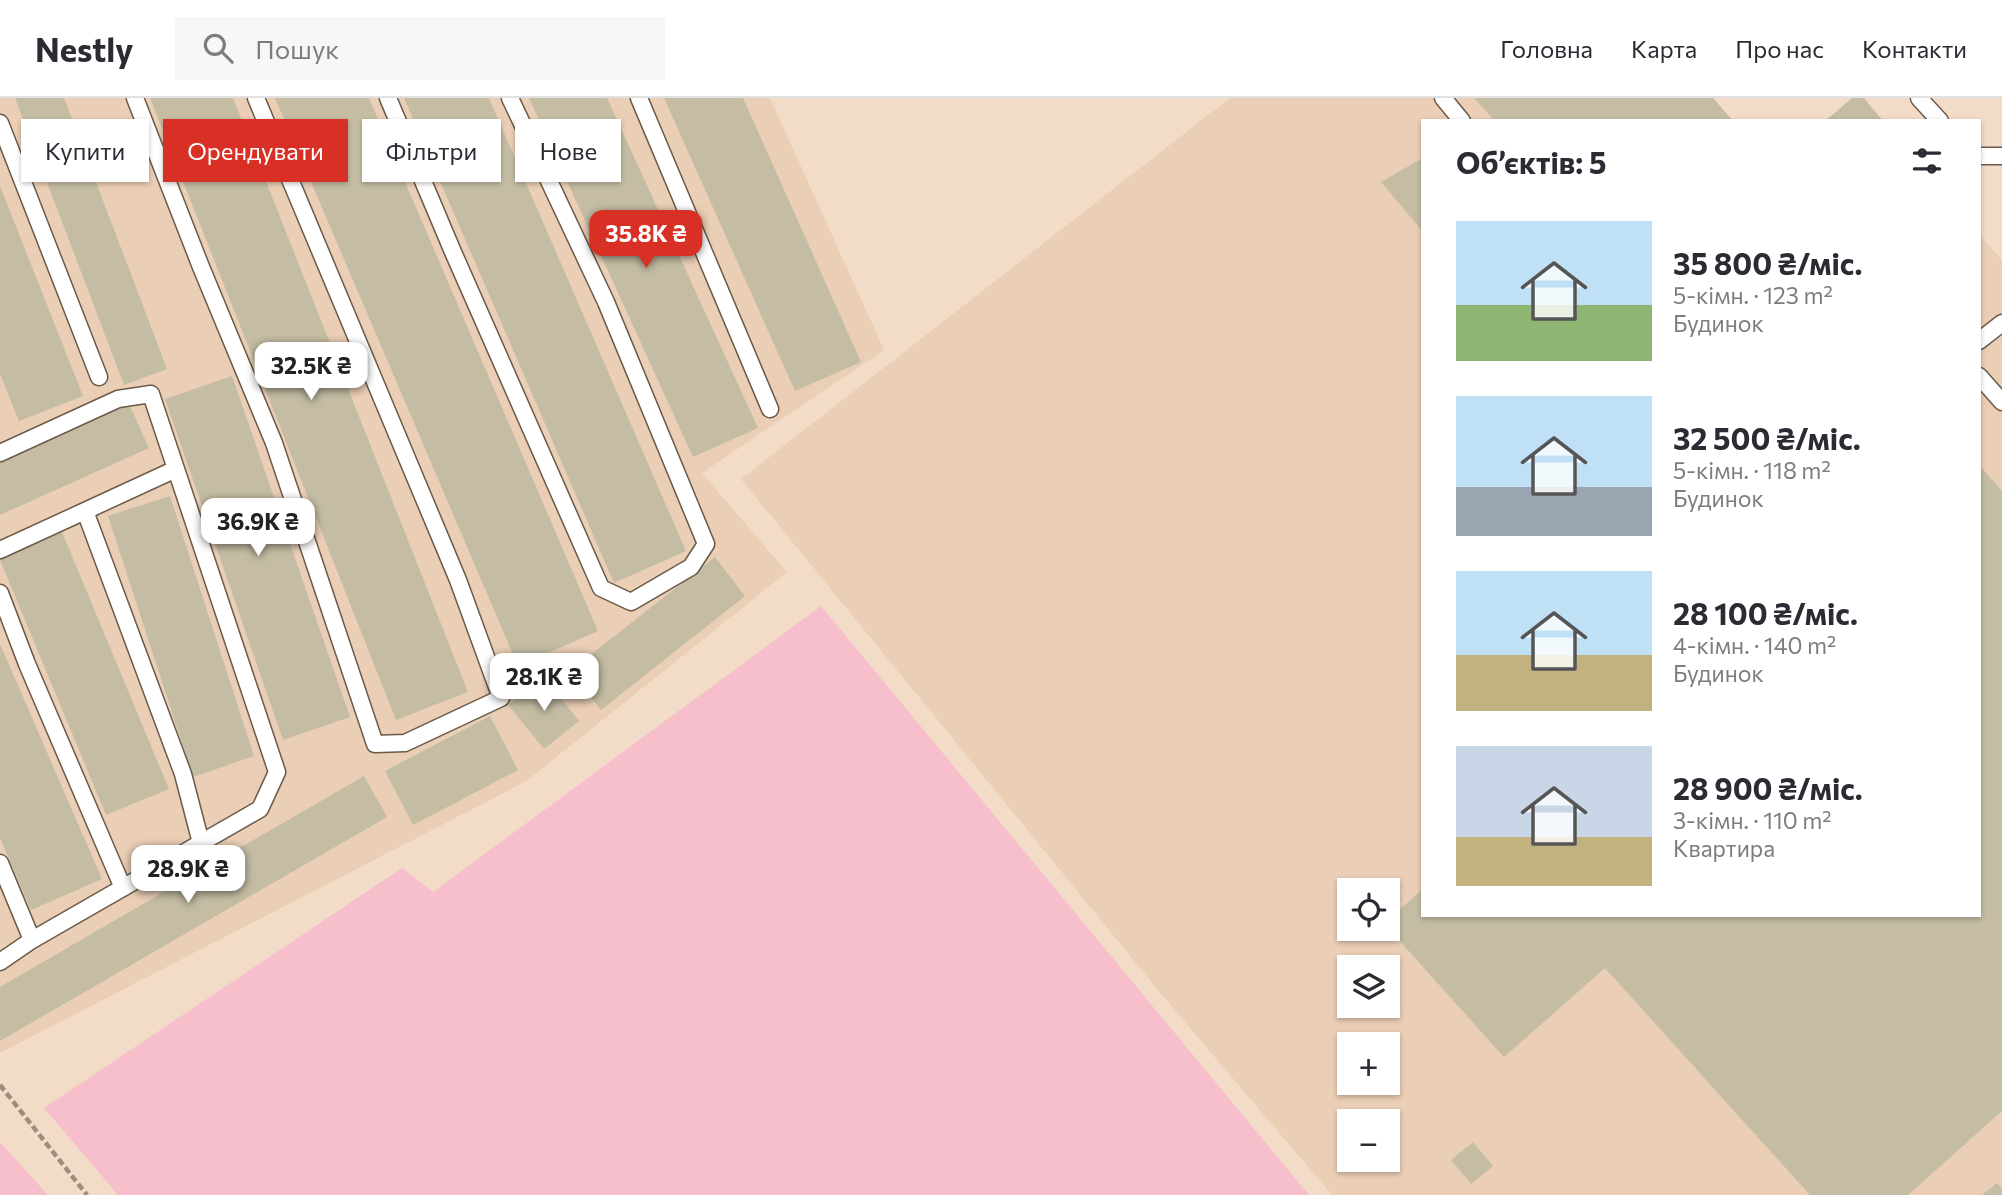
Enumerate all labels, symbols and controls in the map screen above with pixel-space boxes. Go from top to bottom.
search box [175,17,665,80]
text: Nestly [35,28,133,69]
icon: search [199,29,237,67]
text: Пошук [255,33,339,64]
text: Головна [1500,34,1593,63]
text: Карта [1631,34,1697,63]
text: Про нас [1735,34,1824,63]
text: Контакти [1862,34,1967,63]
chip: Купити [21,119,149,182]
chip: Орендувати [163,119,348,182]
chip: Фільтри [362,119,501,182]
chip: Нове [515,119,621,182]
icon: filters [1908,142,1946,180]
text: Об’єктів: 5 [1456,143,1606,180]
pin: 35.8K ₴ [581,211,711,270]
text: 35.8K ₴ [605,219,687,247]
text: 35 800 ₴/міс. [1673,244,1862,281]
icon: home [1512,249,1596,333]
text: 5-кімн. · 123 m² [1673,281,1833,309]
text: Будинок [1673,309,1764,337]
pin: 32.5K ₴ [246,342,376,402]
text: 32.5K ₴ [271,351,351,379]
text: 32 500 ₴/міс. [1673,419,1861,456]
icon: home [1512,424,1596,508]
text: 5-кімн. · 118 m² [1673,456,1831,484]
text: Будинок [1673,484,1764,512]
pin: 36.9K ₴ [193,498,323,558]
text: 36.9K ₴ [217,507,299,535]
text: 28 100 ₴/міс. [1673,594,1858,631]
icon: home [1512,599,1596,683]
text: 4-кімн. · 140 m² [1673,631,1836,659]
pin: 28.1K ₴ [479,654,609,713]
text: Будинок [1673,659,1764,687]
text: 28.1K ₴ [506,662,582,690]
text: 28 900 ₴/міс. [1673,769,1863,806]
icon: home [1512,774,1596,858]
text: 3-кімн. · 110 m² [1673,806,1832,834]
text: Квартира [1673,834,1775,862]
pin: 28.9K ₴ [123,846,253,905]
text: 28.9K ₴ [147,854,229,882]
map controls [1337,878,1400,1172]
button: locate [1337,878,1400,941]
button: layers [1337,955,1400,1018]
button: + [1337,1032,1400,1095]
button: − [1337,1109,1400,1172]

